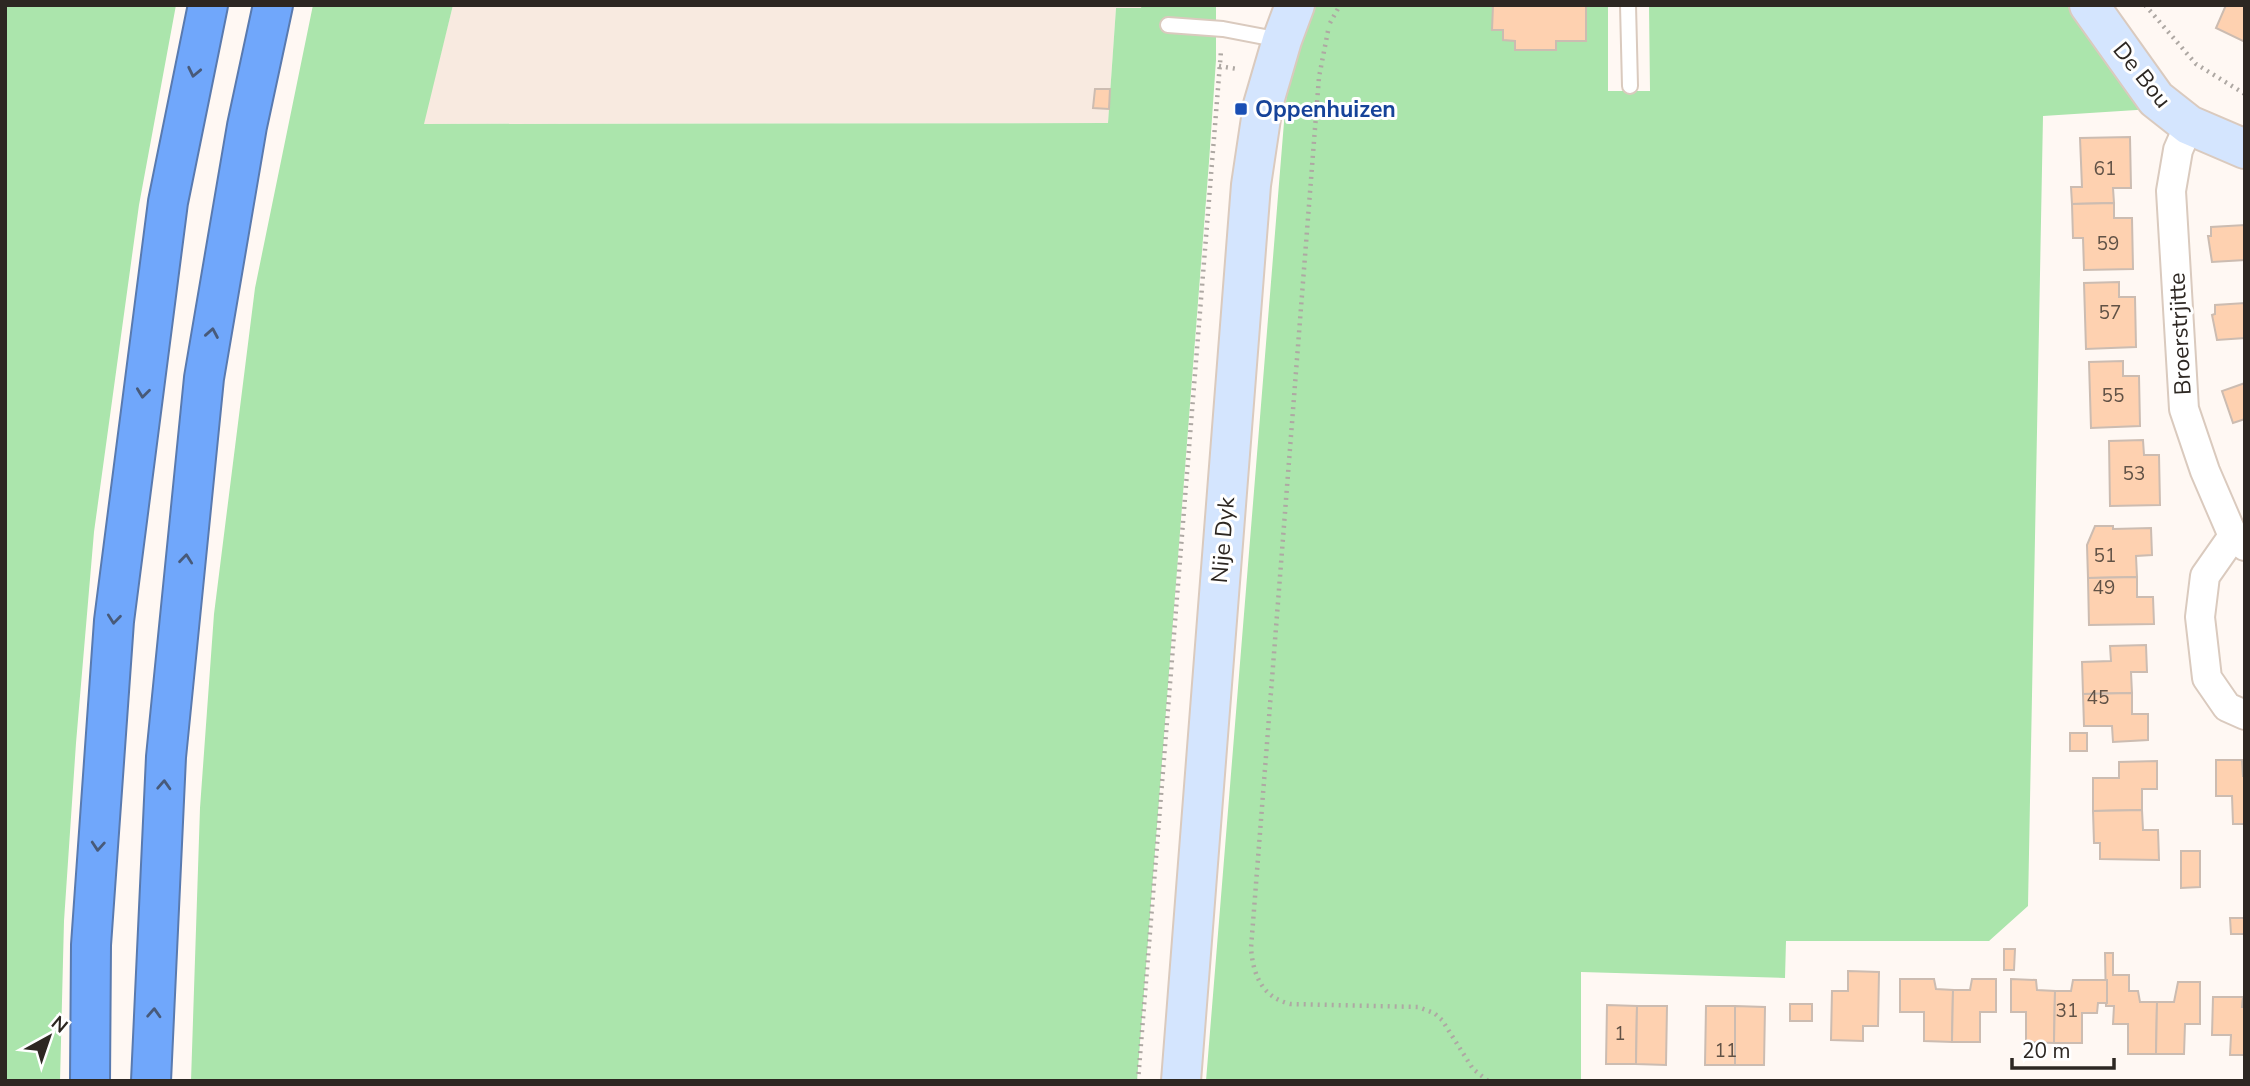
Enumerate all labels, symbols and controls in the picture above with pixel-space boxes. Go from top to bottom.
street label: De Bou [2106,36,2178,114]
one-way arrow [188,66,203,78]
place label: Oppenhuizen [1255,94,1396,125]
marker: Oppenhuizen [1233,101,1249,117]
house number: 61 [2094,156,2116,182]
house number: 59 [2097,231,2119,257]
street label: Broerstrjitte [2161,272,2199,396]
house number: 57 [2099,300,2121,326]
one-way arrow [203,327,218,339]
house number: 55 [2102,383,2124,409]
one-way arrow [136,388,151,399]
house number: 53 [2123,461,2145,487]
street label: Nije Dyk [1204,495,1242,584]
house number: 51 [2094,543,2116,569]
one-way arrow [178,553,193,565]
house number: 49 [2093,575,2115,601]
one-way arrow [107,613,122,625]
house number: 45 [2087,685,2109,711]
one-way arrow [157,780,172,791]
one-way arrow [91,841,106,852]
house number: 31 [2056,998,2078,1024]
north arrow [14,1002,84,1072]
one-way arrow [147,1007,162,1018]
text: N [45,1010,73,1039]
house number: 1 [1614,1021,1626,1047]
scale bar [2012,1026,2114,1070]
text: 20 m [2022,1037,2071,1065]
house number: 11 [1715,1038,1737,1064]

